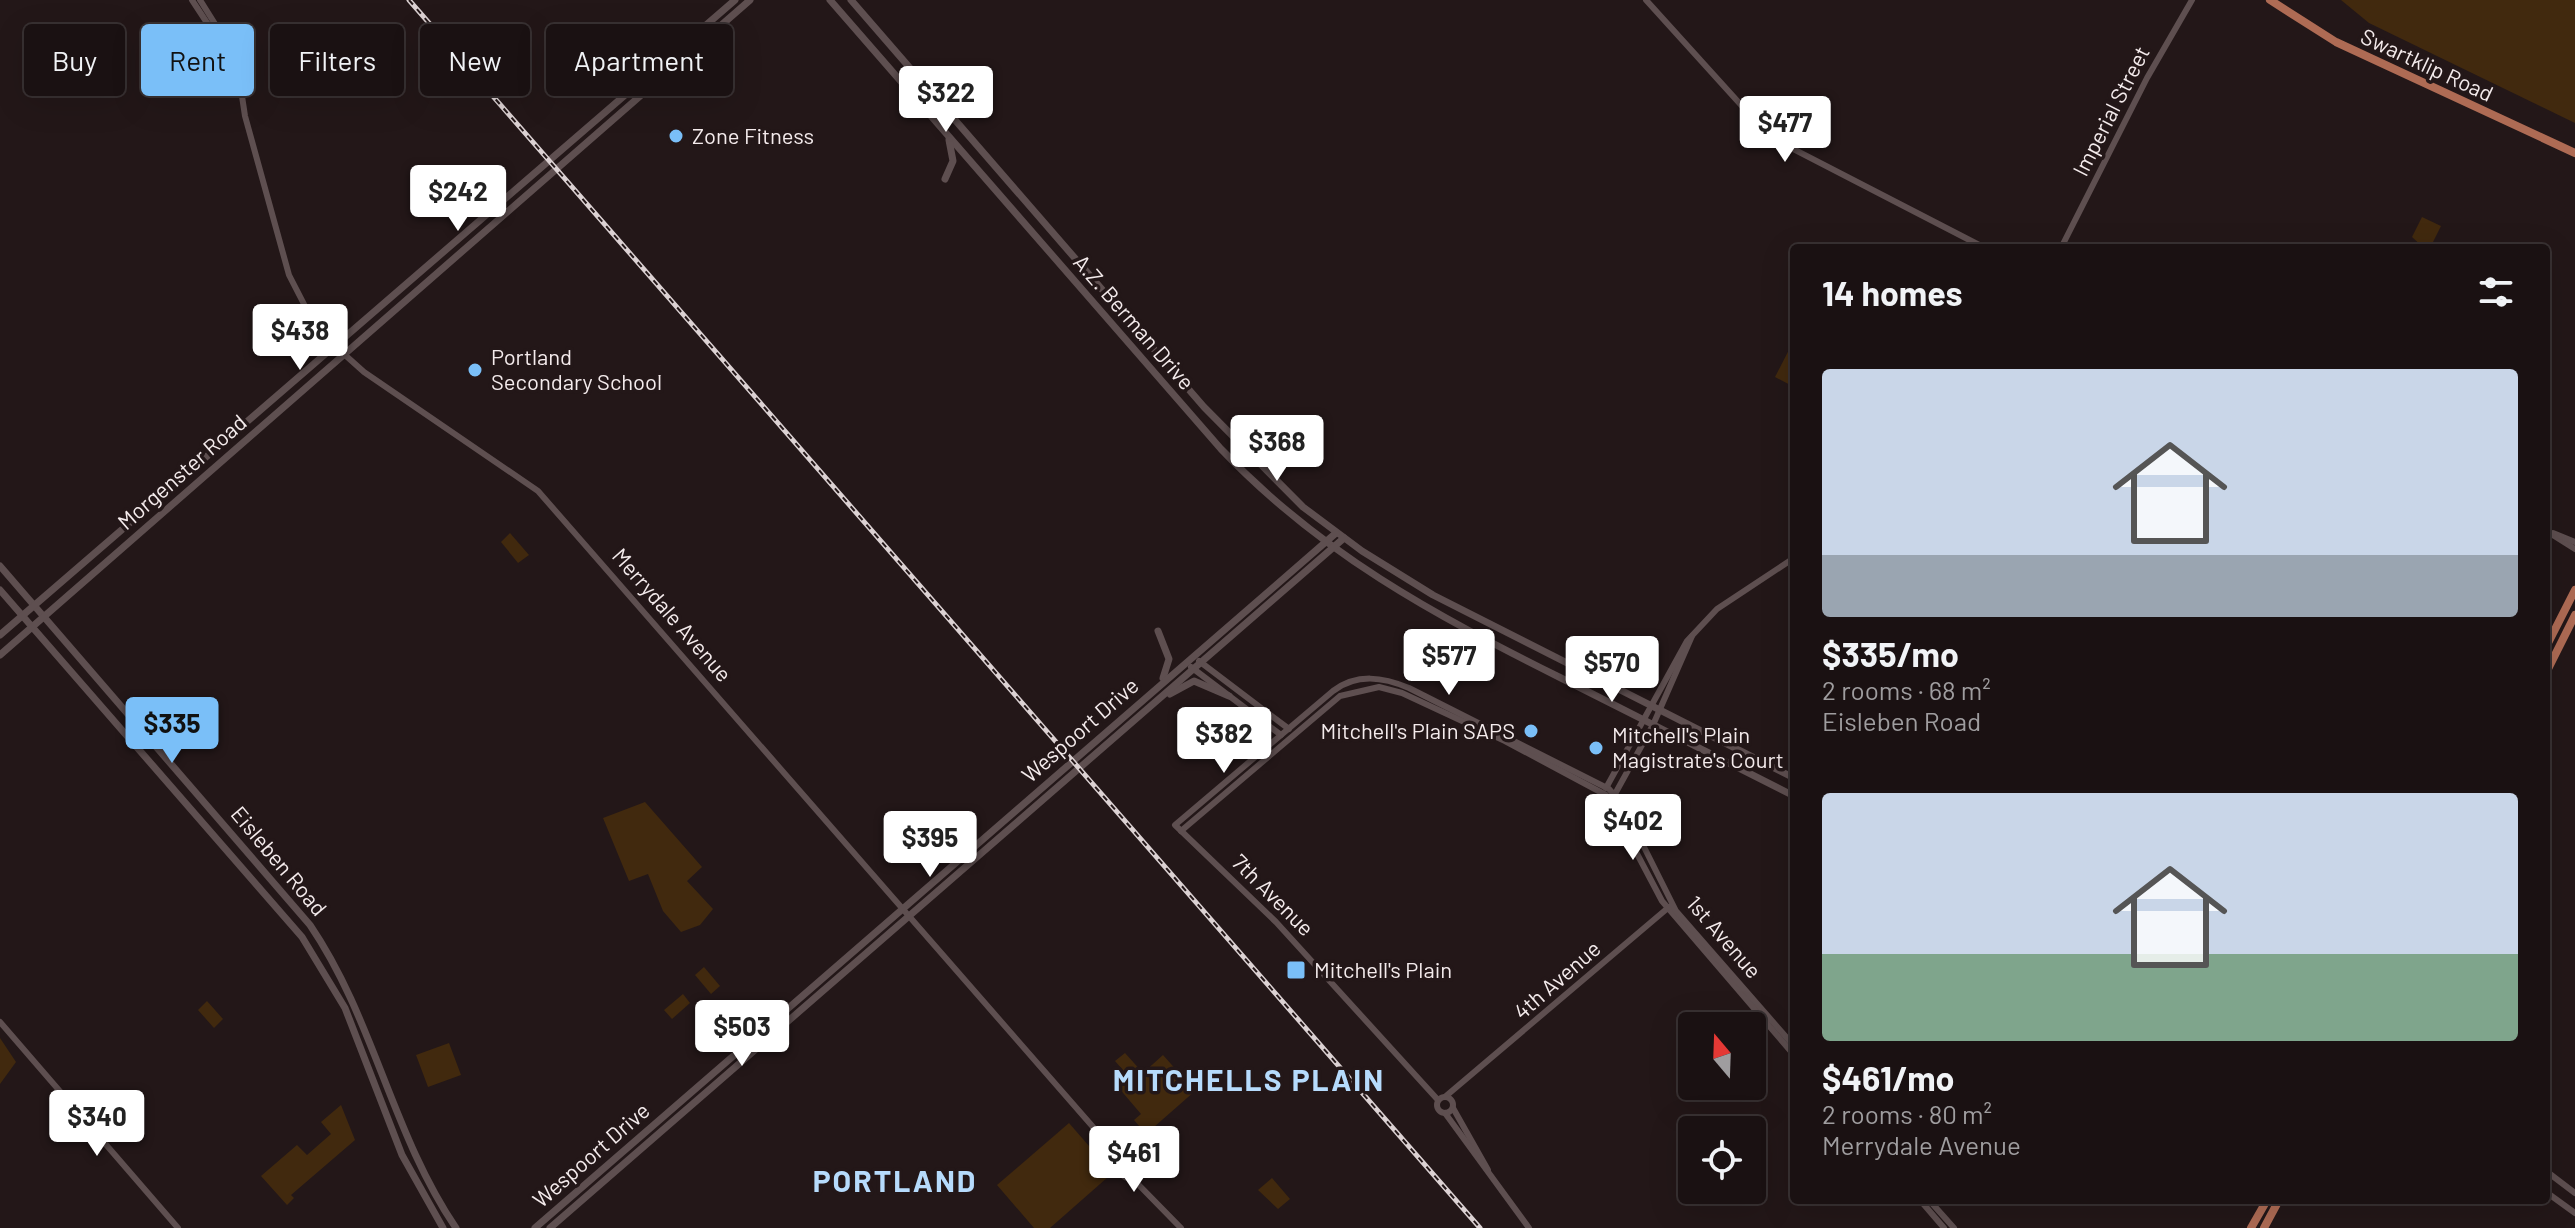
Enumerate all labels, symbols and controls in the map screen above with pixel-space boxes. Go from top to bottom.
street label: Swartklip Road [2357,22,2498,106]
chip: Buy [24,24,125,96]
chip: Rent [141,24,254,96]
chip: Filters [270,24,404,96]
chip: New [420,24,530,96]
chip: Apartment [546,24,733,96]
street label: Imperial Street [2066,41,2154,180]
pin: $322 [899,66,993,134]
text: $322 [917,76,975,107]
pin: $477 [1738,96,1832,164]
text: $477 [1758,106,1812,137]
place label: Zone Fitness [692,122,814,148]
marker: Zone Fitness [667,127,685,145]
pin: $242 [411,165,505,233]
text: $242 [428,175,488,206]
street label: A.Z. Berman Drive [1069,249,1200,394]
icon: filters [2474,270,2518,314]
text: 14 homes [1822,272,1963,313]
pin: $438 [253,304,347,372]
text: $438 [271,314,329,345]
place label: Portland Secondary School [491,343,662,394]
marker: Portland Secondary School [466,361,484,379]
street label: Morgenster Road [112,408,251,534]
pin: $368 [1230,415,1324,483]
icon: home [2098,421,2242,565]
text: $368 [1249,425,1305,456]
street label: Merrydale Avenue [608,542,738,686]
pin: $577 [1402,629,1496,697]
text: $335/mo [1822,633,1959,674]
pin: $570 [1565,636,1659,704]
text: $577 [1422,639,1476,670]
text: $570 [1584,646,1640,677]
street label: Wespoort Drive [1016,672,1143,787]
text: 2 rooms · 68 m² [1822,674,1991,705]
pin: $335 [125,697,219,765]
text: Eisleben Road [1822,705,1981,736]
text: $335 [144,707,200,738]
pin: $382 [1177,707,1271,775]
text: $382 [1195,717,1253,748]
place label: Mitchell's Plain SAPS [1320,717,1515,743]
place label: Mitchell's Plain Magistrate's Court [1612,721,1784,772]
marker: Mitchell's Plain SAPS [1522,722,1540,740]
marker: Mitchell's Plain Magistrate's Court [1587,739,1605,757]
pin: $402 [1586,794,1680,862]
street label: Eisleben Road [226,800,333,920]
text: $402 [1603,804,1663,835]
pin: $395 [883,811,977,879]
text: $395 [902,821,958,852]
icon: home [2098,845,2242,989]
street label: 7th Avenue [1228,848,1320,940]
street label: 1st Avenue [1682,890,1768,983]
street label: 4th Avenue [1508,935,1605,1024]
place label: Mitchell's Plain [1314,956,1452,982]
marker: Mitchell's Plain [1285,959,1307,981]
pin: $503 [695,1000,789,1068]
text: $503 [713,1010,771,1041]
north arrow [1678,1012,1766,1100]
map controls [1678,1012,1766,1204]
text: $461/mo [1822,1057,1954,1098]
district label: MITCHELLS PLAIN [1113,1061,1385,1097]
pin: $340 [50,1090,144,1158]
street label: Wespoort Drive [527,1097,654,1212]
text: 2 rooms · 80 m² [1822,1098,1992,1129]
text: $340 [67,1100,127,1131]
button: locate [1678,1116,1766,1204]
pin: $461 [1087,1126,1181,1194]
text: Merrydale Avenue [1822,1129,2021,1160]
text: $461 [1107,1136,1161,1167]
district label: PORTLAND [813,1162,977,1198]

